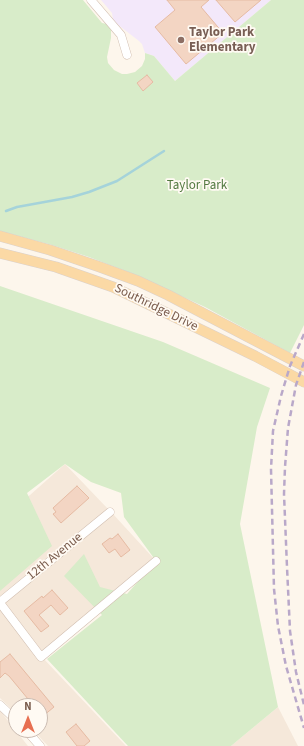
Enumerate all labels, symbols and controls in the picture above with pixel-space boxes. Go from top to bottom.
place label: Taylor Park Elementary [189,25,255,56]
marker: Taylor Park Elementary [176,35,186,45]
park label: Taylor Park [167,178,227,194]
street label: Southridge Drive [112,281,200,335]
street label: 12th Avenue [24,530,86,584]
north arrow [8,698,48,738]
text: N [24,699,32,714]

